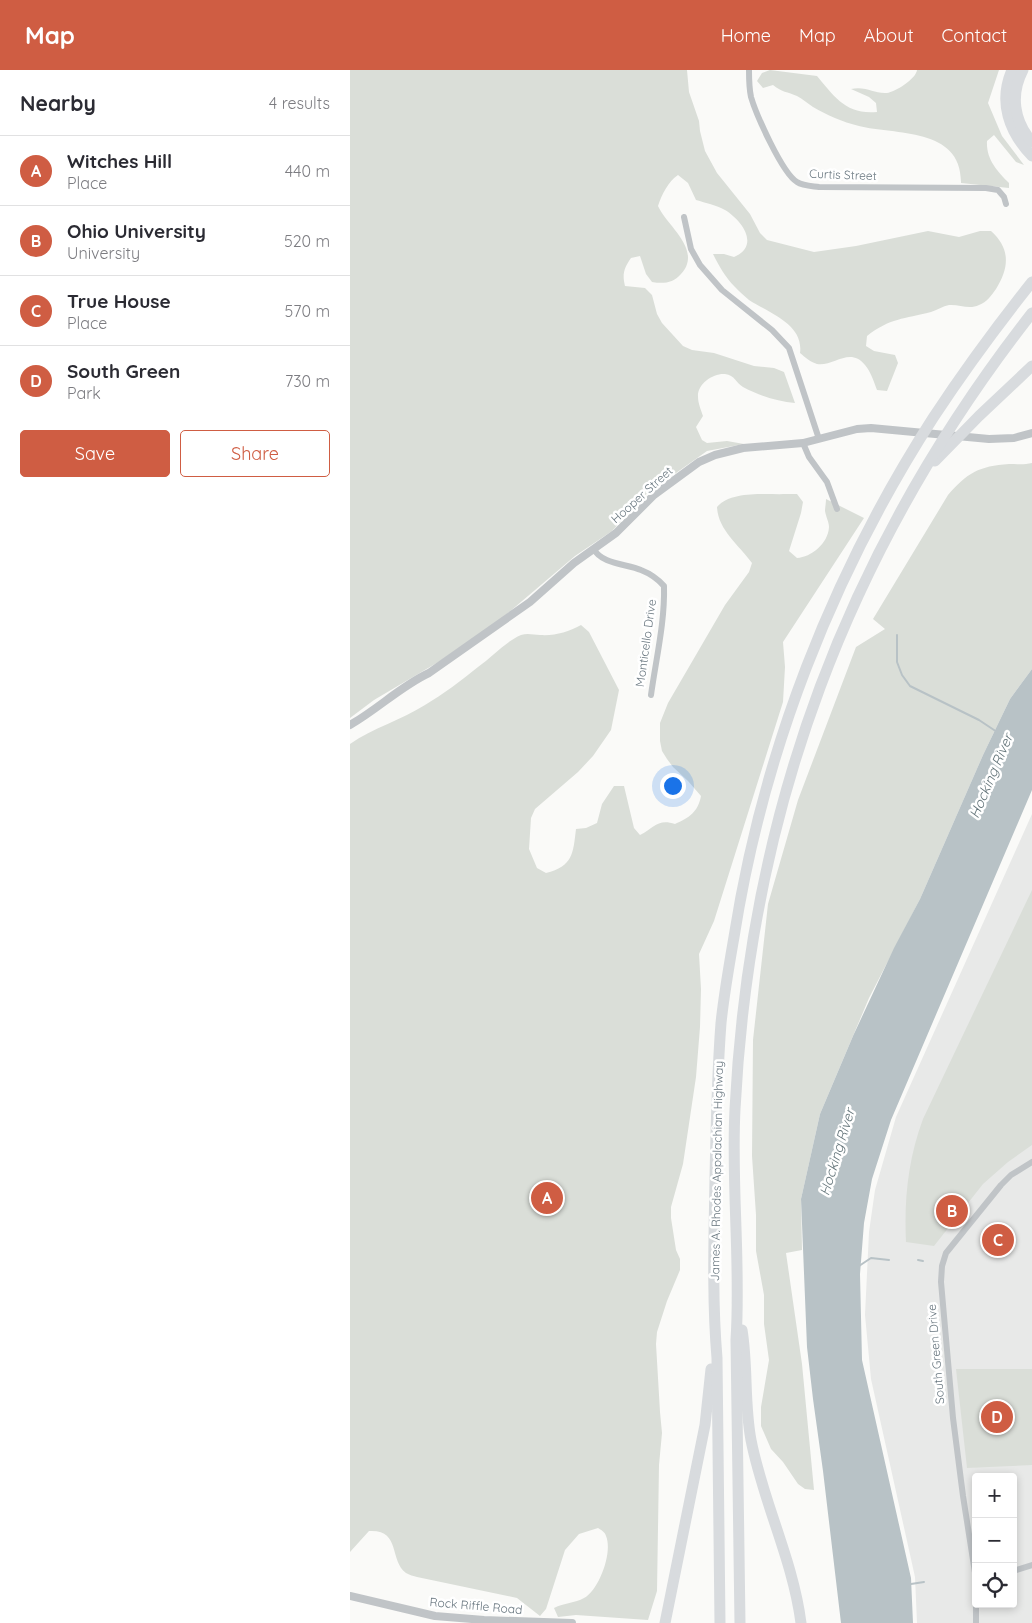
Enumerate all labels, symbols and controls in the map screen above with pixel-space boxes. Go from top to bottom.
text: Map [25,20,75,50]
text: Home [721,24,771,47]
text: Map [799,24,836,47]
text: About [864,24,914,47]
text: Contact [942,24,1007,47]
text: Nearby [20,90,96,116]
text: 4 results [269,93,330,113]
text: Witches Hill [67,149,172,173]
text: A [31,161,41,181]
text: 440 m [285,161,330,181]
street label: Curtis Street [809,166,877,183]
text: Place [67,173,107,193]
text: Ohio University [67,219,206,243]
text: B [31,231,41,251]
text: 520 m [284,231,330,251]
text: University [67,243,140,263]
text: True House [67,289,171,313]
text: C [31,301,41,321]
text: 570 m [285,301,330,321]
text: Place [67,313,107,333]
text: South Green [67,359,180,383]
text: D [30,371,42,391]
text: 730 m [285,371,330,391]
text: Park [67,383,101,403]
button: Save [20,430,170,477]
button: Share [180,430,330,477]
street label: Hooper Street [608,463,676,526]
street label: Monticello Drive [632,598,659,688]
water label: Hocking River [965,730,1017,821]
your location [660,773,686,799]
street label: James A. Rhodes Appalachian Highway [707,1061,726,1281]
water label: Hocking River [815,1105,859,1198]
pin: A [531,1179,563,1217]
pin: B [936,1192,968,1230]
pin: C [982,1221,1014,1259]
street label: South Green Drive [924,1303,947,1405]
pin: D [981,1398,1013,1436]
map controls [972,1473,1017,1608]
button: + [972,1473,1017,1518]
button: − [972,1518,1017,1563]
button: locate [972,1563,1017,1608]
street label: Rock Riffle Road [429,1594,523,1617]

